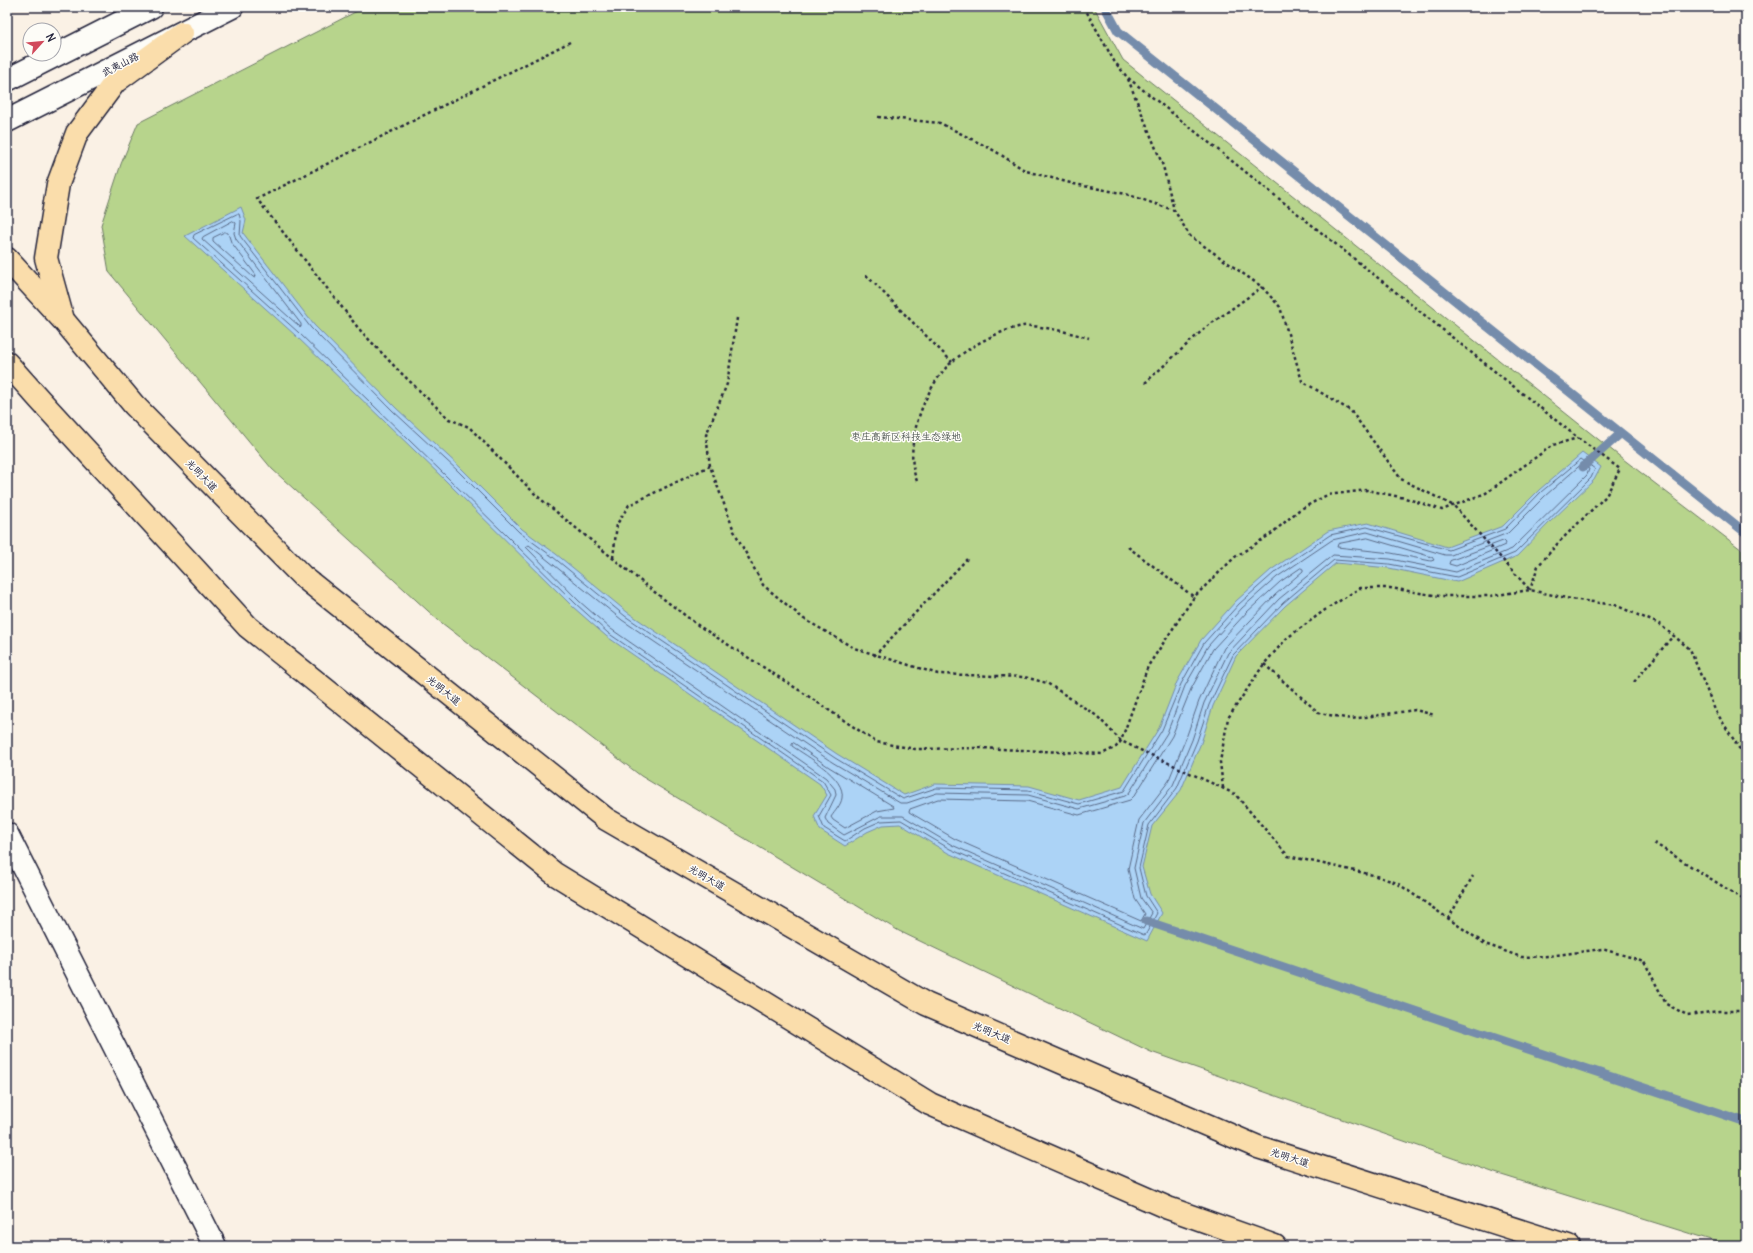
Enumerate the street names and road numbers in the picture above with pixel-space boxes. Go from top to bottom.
street label: 武夷山路 [99,50,141,79]
street label: 光明大道 [183,456,220,494]
street label: 光明大道 [424,673,463,708]
street label: 光明大道 [686,862,727,893]
street label: 光明大道 [971,1019,1013,1046]
street label: 光明大道 [1269,1145,1311,1170]

